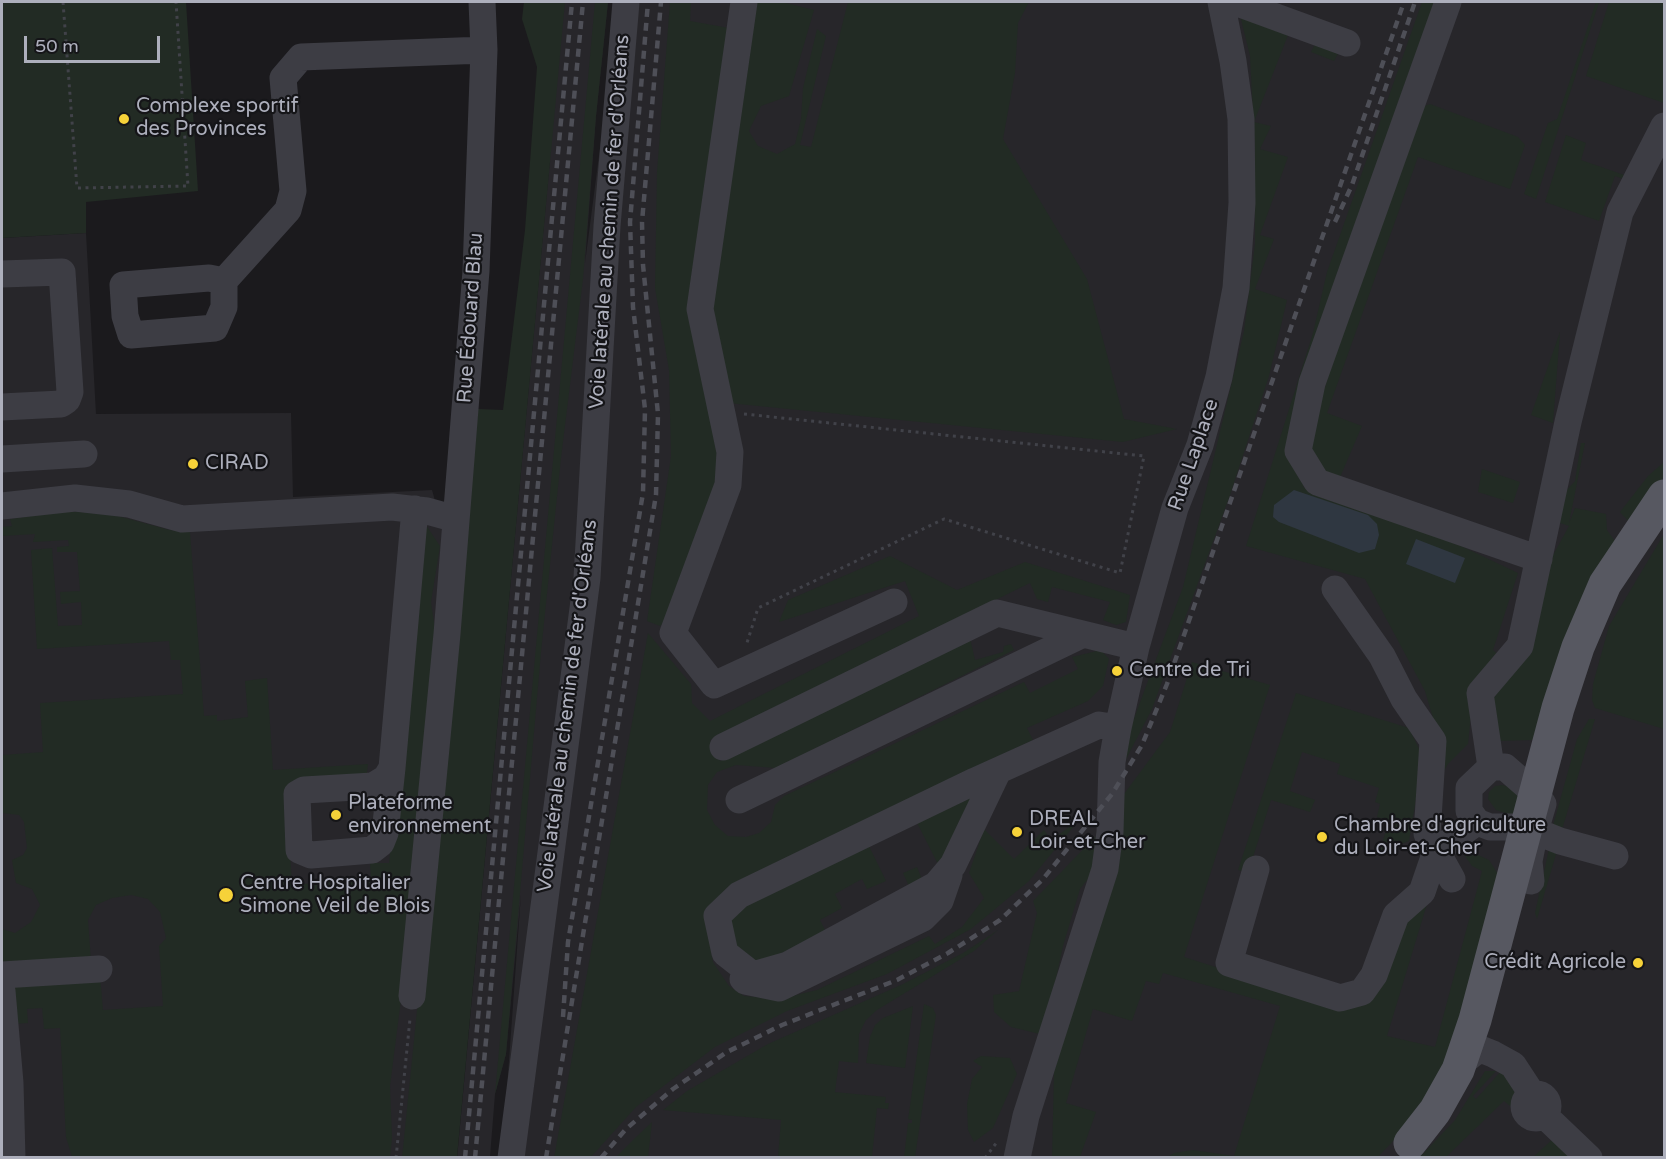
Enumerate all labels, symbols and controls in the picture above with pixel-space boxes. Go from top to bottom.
scale bar [27,24,164,62]
street label: Voie latérale au chemin de fer d'Orléans [585,34,635,410]
text: 50 m [35,35,79,57]
place label: Complexe sportif des Provinces [136,95,298,142]
marker: Complexe sportif des Provinces [117,112,131,126]
street label: Rue Édouard Blau [453,232,489,404]
street label: Rue Laplace [1164,396,1224,514]
place label: CIRAD [205,452,269,476]
marker: CIRAD [186,457,200,471]
street label: Voie latérale au chemin de fer d'Orléans [533,518,603,894]
place label: Centre de Tri [1129,659,1250,683]
marker: Centre de Tri [1110,664,1124,678]
place label: Plateforme environnement [348,792,491,839]
marker: Plateforme environnement [329,808,343,822]
place label: DREAL Loir-et-Cher [1029,808,1146,855]
place label: Chambre d'agriculture du Loir-et-Cher [1334,814,1546,861]
marker: DREAL Loir-et-Cher [1010,825,1024,839]
marker: Chambre d'agriculture du Loir-et-Cher [1315,830,1329,844]
place label: Centre Hospitalier Simone Veil de Blois [240,872,430,919]
marker: Centre Hospitalier Simone Veil de Blois [217,886,235,904]
place label: Crédit Agricole [1484,951,1626,975]
marker: Crédit Agricole [1631,956,1645,970]

